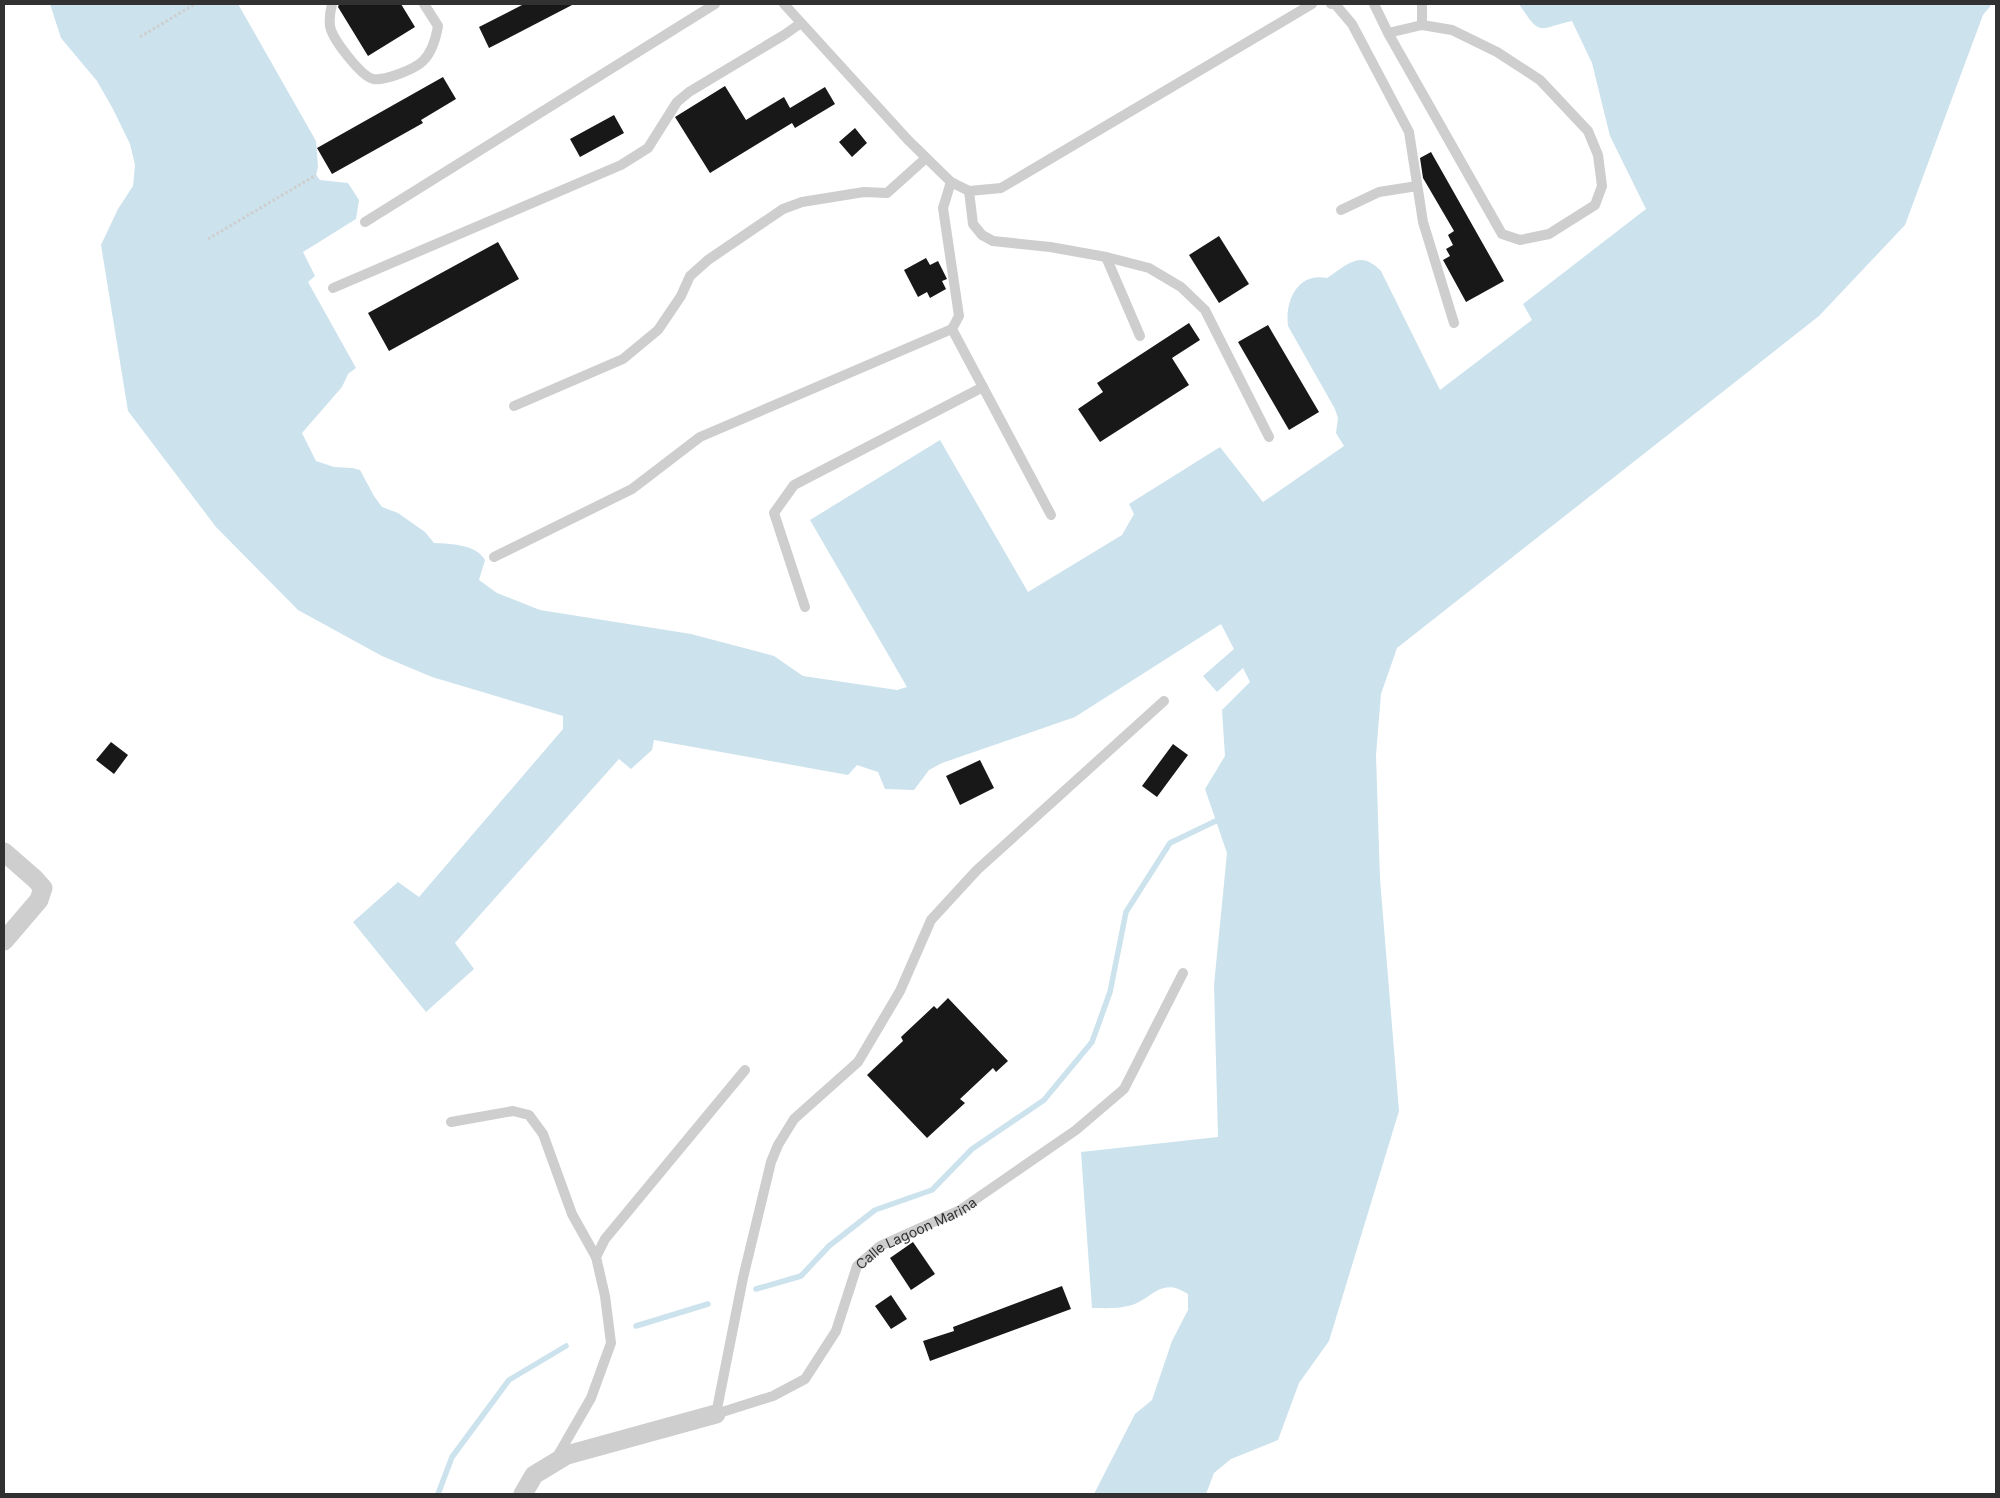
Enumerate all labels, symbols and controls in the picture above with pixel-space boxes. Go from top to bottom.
street label: Calle Lagoon Marina [851,1193,979,1272]

